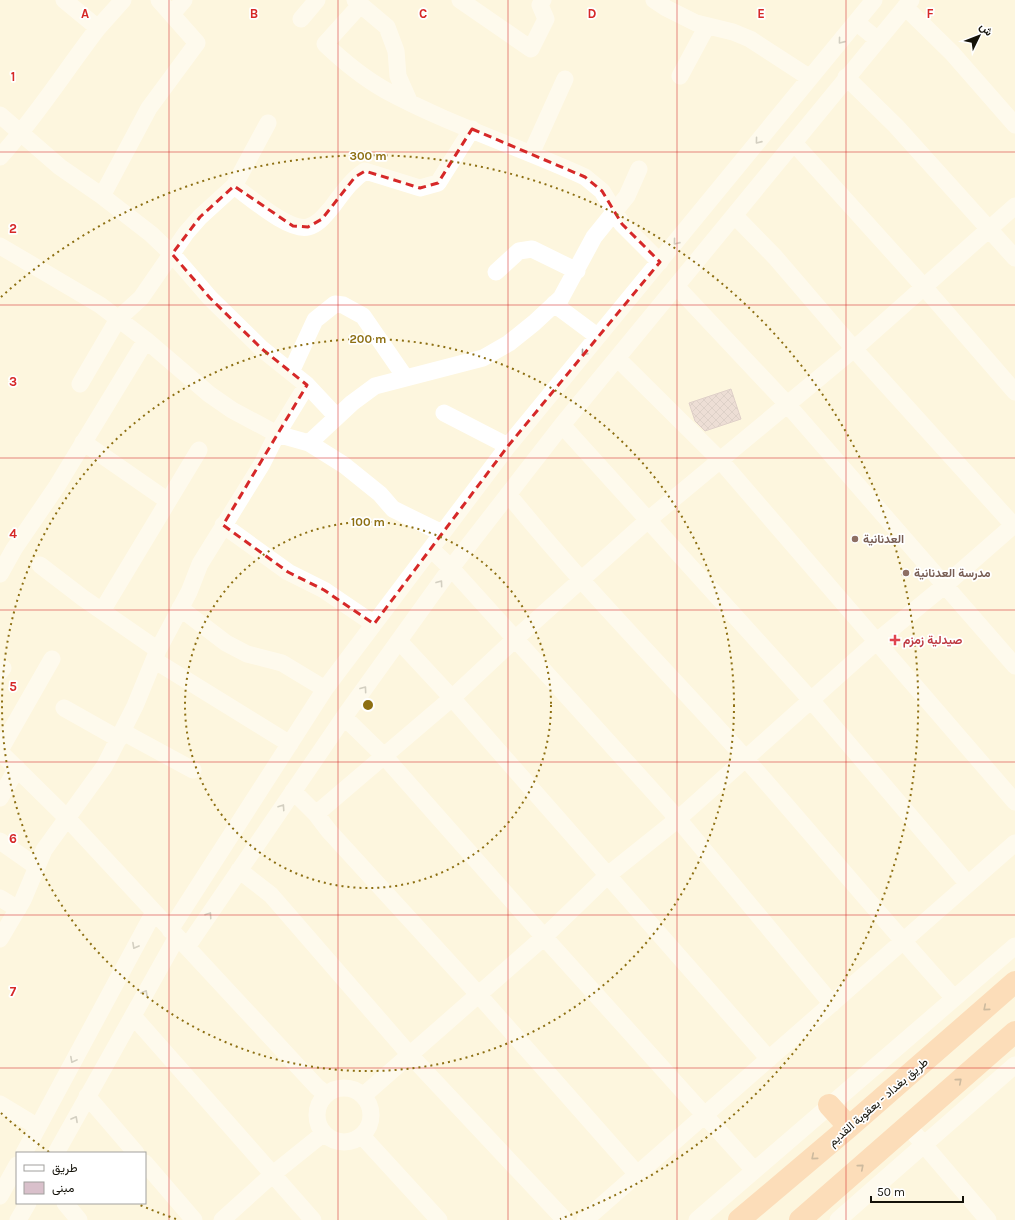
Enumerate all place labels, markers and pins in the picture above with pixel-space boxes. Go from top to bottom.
place label: العدنانية [863,532,904,546]
marker: العدنانية [850,534,860,544]
place label: مدرسة العدنانية [914,566,991,581]
marker: مدرسة العدنانية [901,568,911,578]
place label: صيدلية زمزم [903,633,963,648]
marker: صيدلية زمزم [890,635,900,645]
centre of rings [361,698,375,712]

